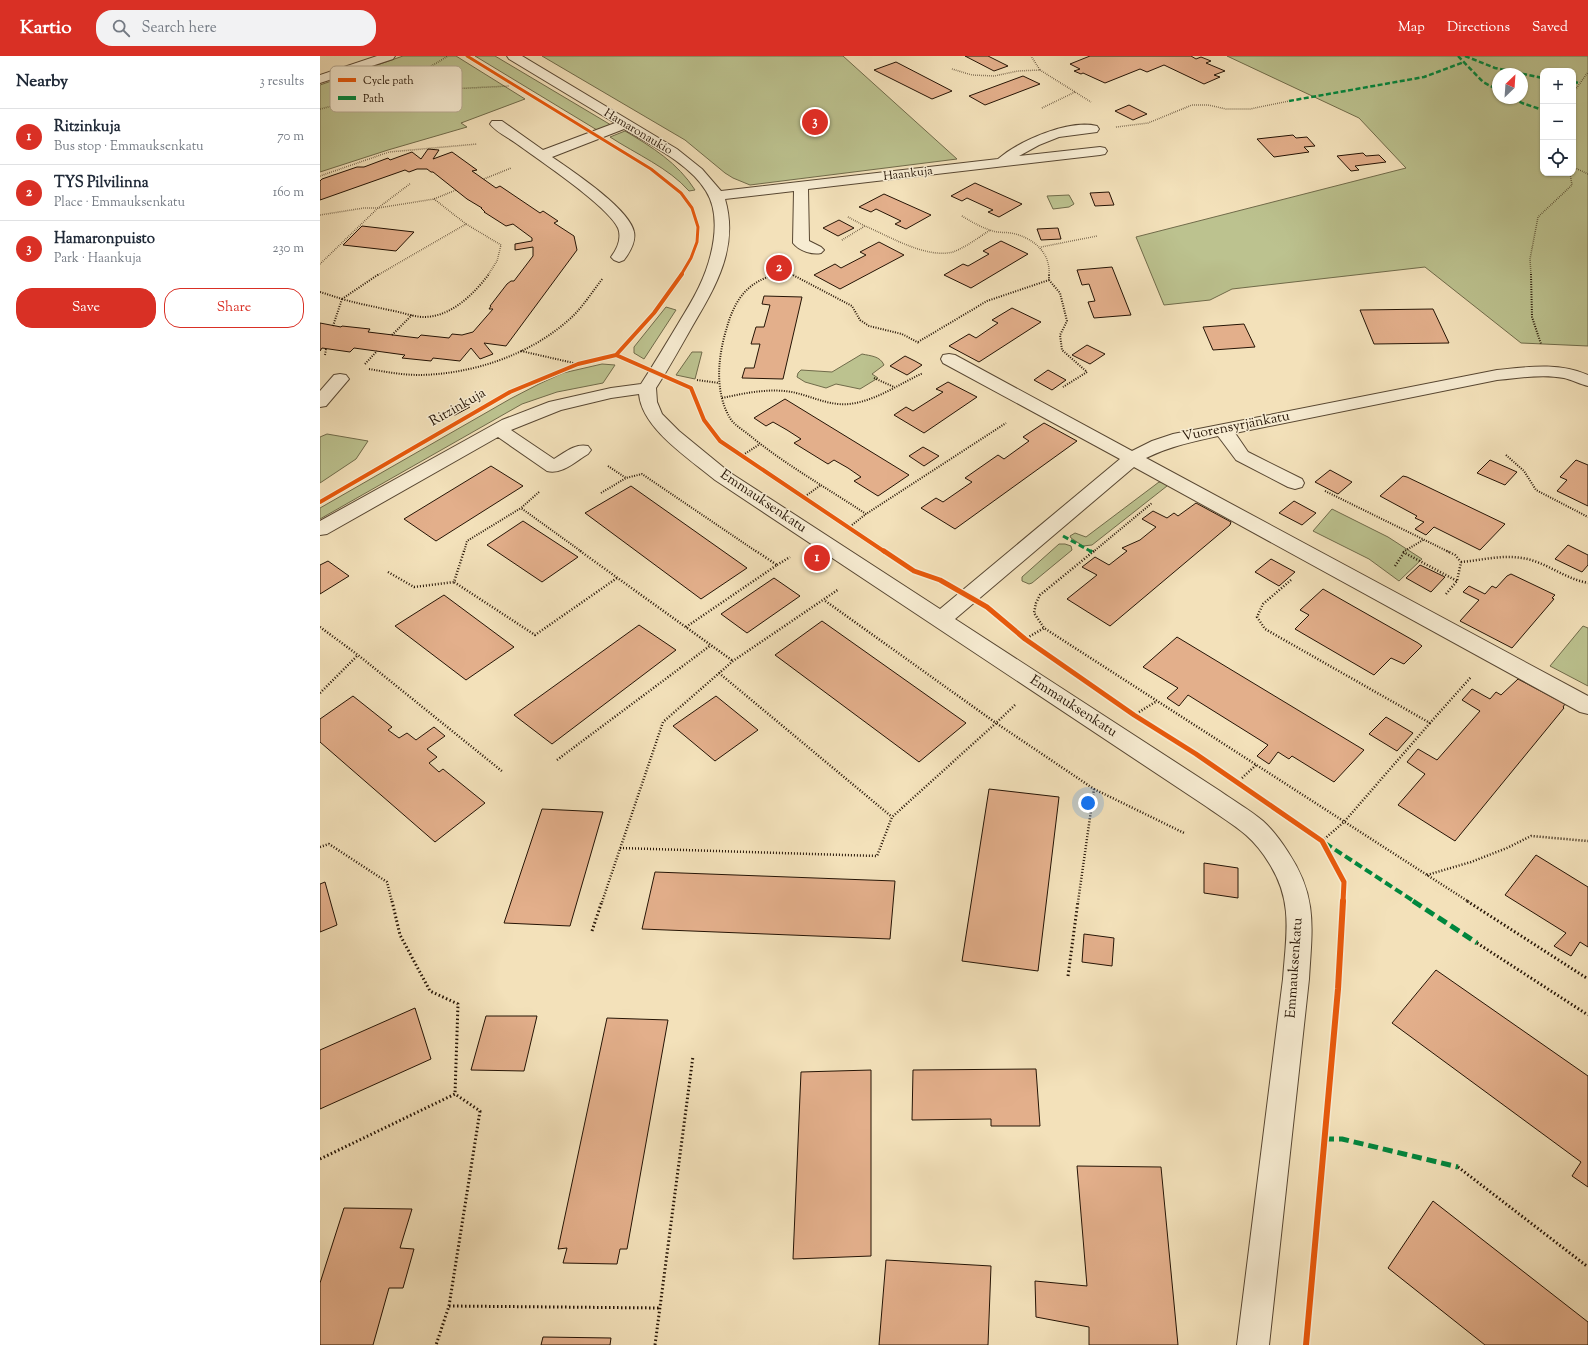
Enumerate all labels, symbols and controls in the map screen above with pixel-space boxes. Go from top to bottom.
search box [96,10,376,46]
text: Kartio [20,15,72,42]
icon: search [110,17,132,39]
text: Search here [142,18,217,39]
text: Map [1398,18,1425,38]
text: Directions [1447,18,1510,38]
text: Saved [1532,18,1568,38]
legend [330,66,462,112]
north arrow [1492,68,1528,104]
map controls [1540,68,1576,176]
button: + [1540,68,1576,104]
text: Nearby [16,70,68,94]
text: 3 results [259,73,304,91]
text: Cycle path [363,73,414,89]
text: Path [363,91,385,107]
street label: Hamaronaukio [600,104,676,160]
button: − [1540,104,1576,140]
pin: 3 [802,107,828,137]
text: Ritzinkuja [54,117,121,138]
text: 1 [27,128,31,146]
text: 70 m [277,128,304,146]
text: Bus stop · Emmauksenkatu [54,138,204,156]
button: locate [1540,140,1576,176]
street label: Haankuja [882,162,934,186]
text: TYS Pilvilinna [54,173,149,194]
text: 2 [26,184,32,202]
text: 160 m [273,184,304,202]
text: Place · Emmauksenkatu [54,194,185,212]
text: Hamaronpuisto [54,229,155,250]
text: 3 [26,240,32,258]
text: 230 m [272,240,304,258]
text: Park · Haankuja [54,250,142,268]
pin: 2 [766,253,792,283]
button: Save [16,288,156,328]
button: Share [164,288,304,328]
street label: Ritzinkuja [426,384,490,432]
street label: Vuorensyrjänkatu [1180,407,1292,447]
street label: Emmauksenkatu [716,466,810,538]
pin: 1 [804,543,830,573]
street label: Emmauksenkatu [1025,671,1121,743]
your location [1078,793,1098,813]
street label: Emmauksenkatu [1282,917,1308,1019]

